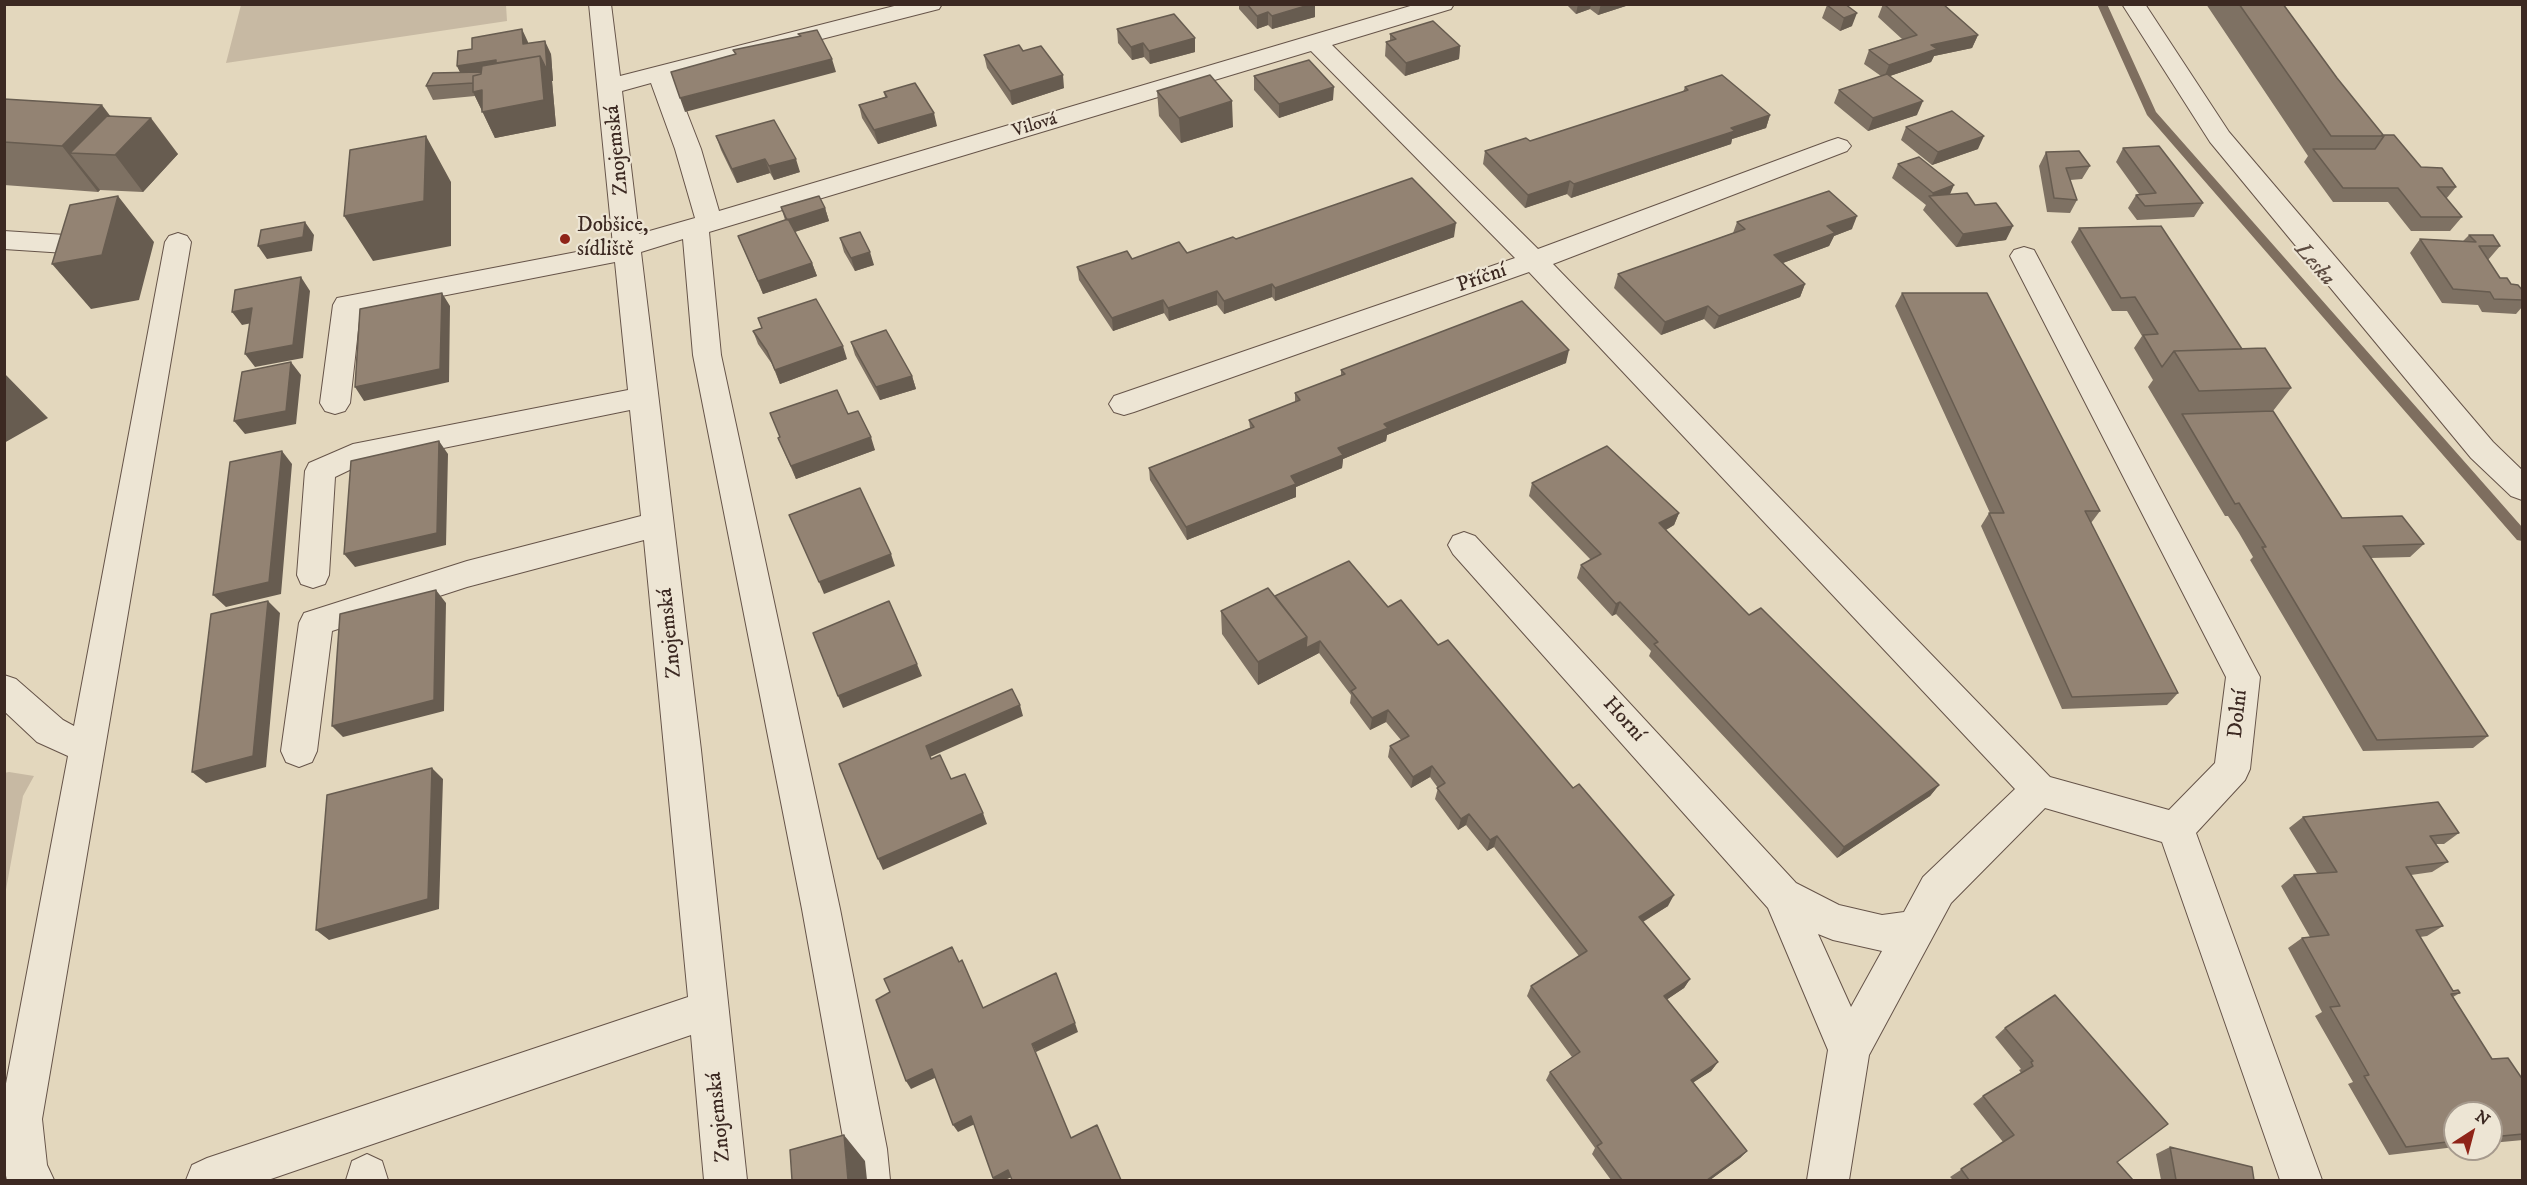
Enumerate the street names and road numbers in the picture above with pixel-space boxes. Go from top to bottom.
street label: Znojemská [601,104,635,196]
street label: Vilová [1010,109,1060,143]
street label: Příční [1454,259,1510,299]
street label: Znojemská [654,587,688,679]
street label: Dolní [2224,689,2254,739]
street label: Horní [1596,692,1650,748]
street label: Znojemská [703,1071,737,1163]

